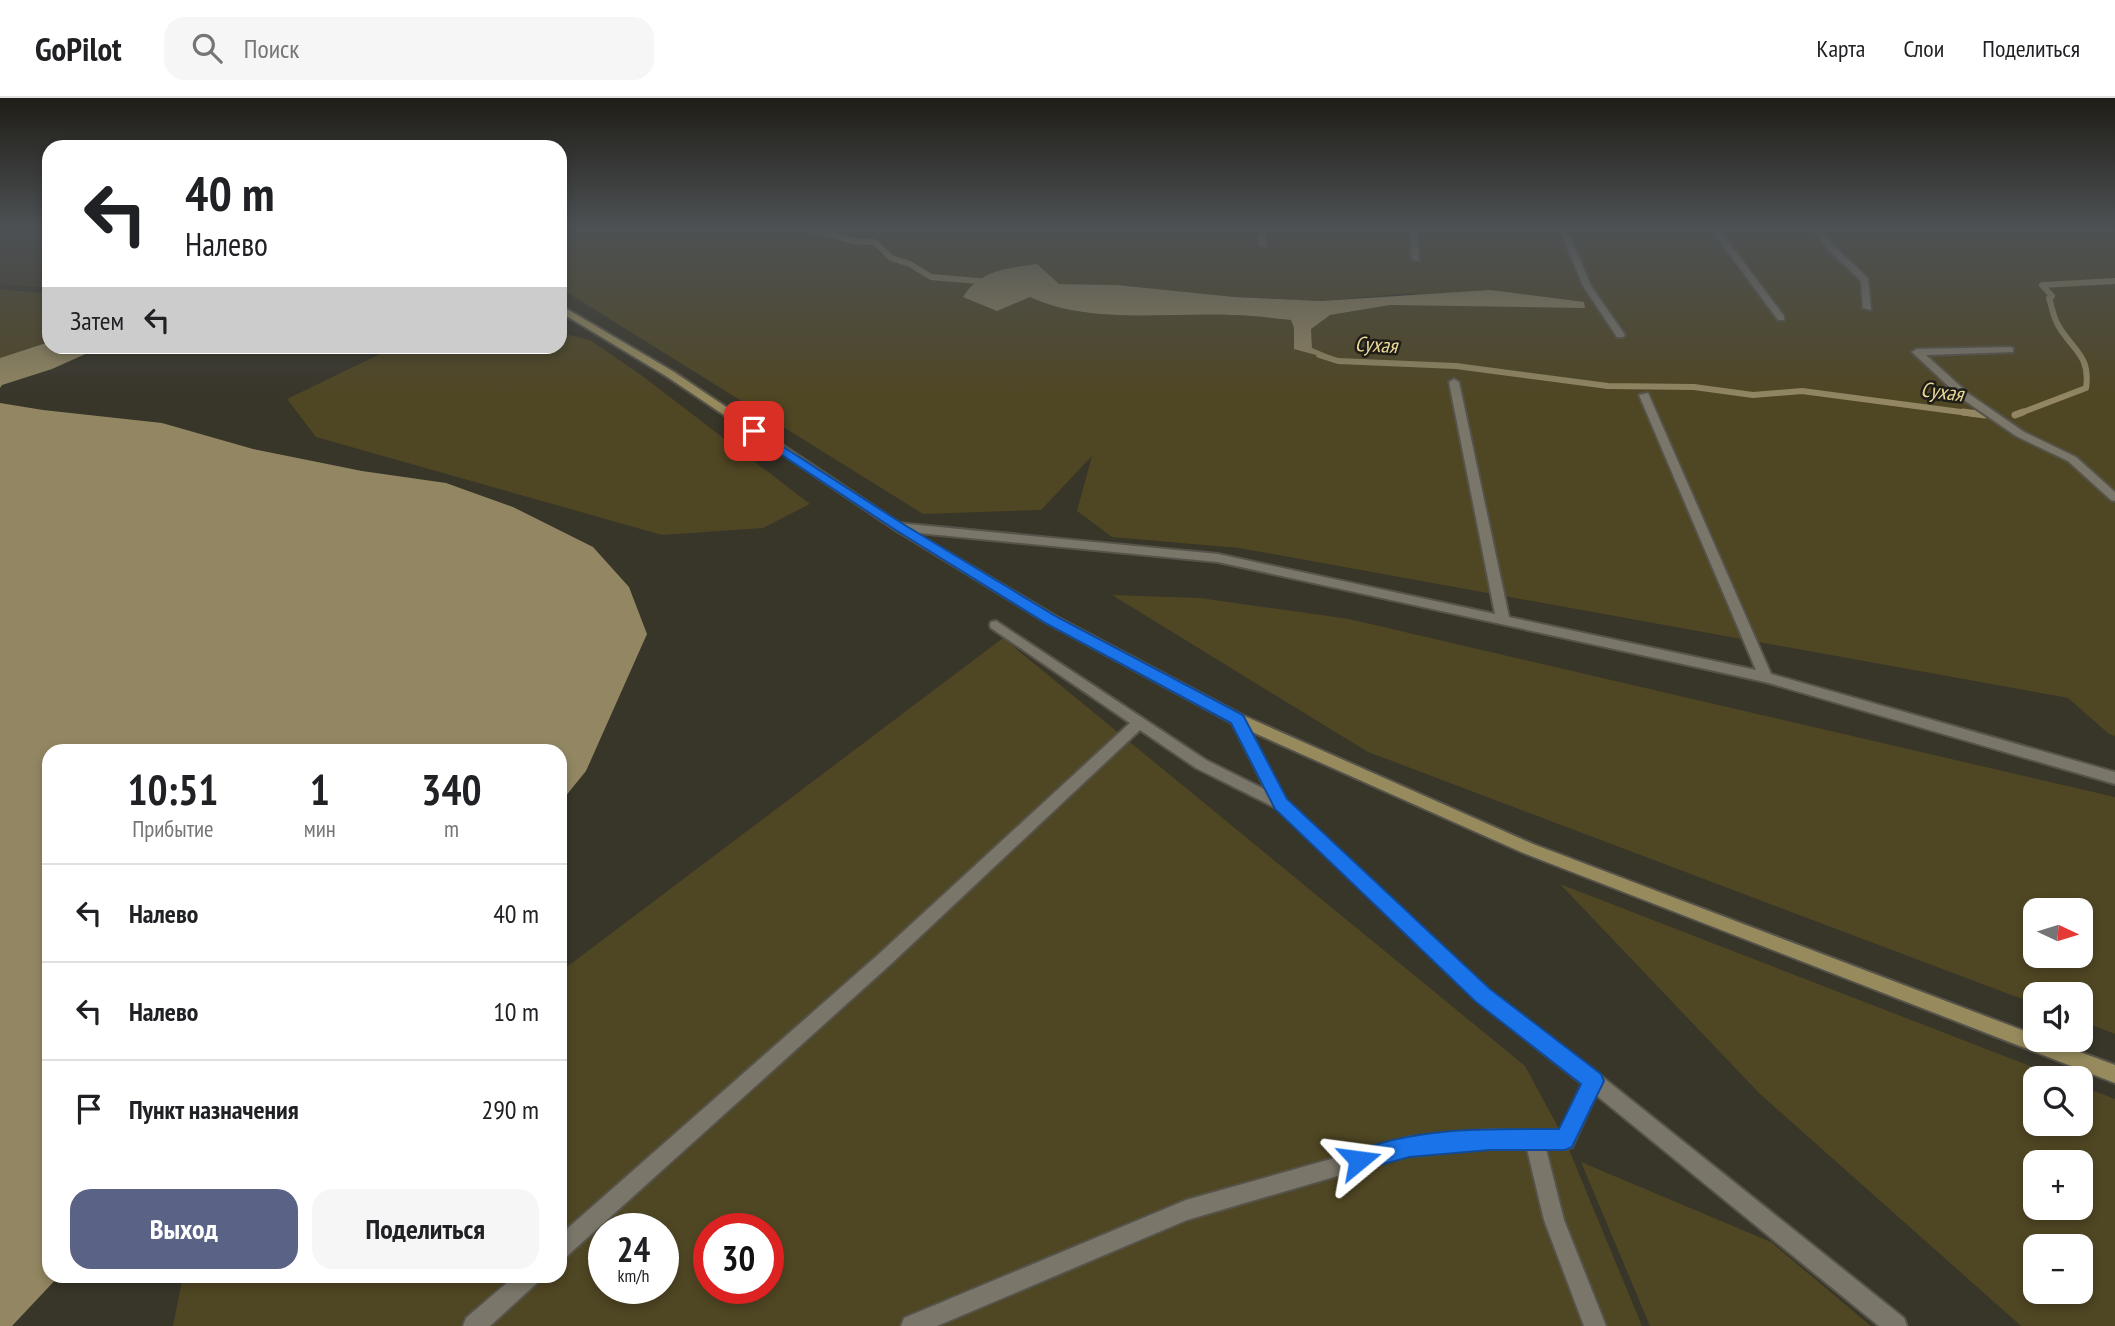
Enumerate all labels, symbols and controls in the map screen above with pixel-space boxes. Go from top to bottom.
search box [164,17,654,80]
text: GoPilot [35,27,122,70]
icon: search [188,29,226,67]
text: Поиск [244,32,299,65]
text: Карта [1817,33,1865,64]
text: Слои [1903,33,1944,64]
text: Поделиться [1982,33,2080,64]
text: 40 m [185,161,274,225]
icon: left [70,168,161,259]
text: Налево [185,223,268,265]
icon: left [138,301,176,339]
text: Затем [70,304,124,337]
water label: Сухая [1354,330,1400,359]
water label: Сухая [1919,376,1967,408]
pin [724,401,784,461]
icon: arrive [735,412,773,450]
text: 10:51 [127,762,218,817]
text: 1 [310,762,330,817]
text: 340 [421,762,482,817]
text: Прибытие [132,814,214,843]
text: мин [304,814,336,843]
text: m [444,814,459,843]
icon: left [70,894,108,932]
text: Налево [129,897,198,930]
text: 40 m [493,897,539,930]
north arrow [2023,898,2093,968]
map controls [2023,898,2093,1304]
button: sound [2023,982,2093,1052]
icon: left [70,992,108,1030]
text: Налево [129,995,198,1028]
text: 10 m [493,995,539,1028]
button: search [2023,1066,2093,1136]
icon: arrive [70,1090,108,1128]
text: Пункт назначения [129,1093,299,1126]
text: 290 m [481,1093,539,1126]
position arrow [1322,1123,1396,1197]
button: + [2023,1150,2093,1220]
button: Выход [70,1189,298,1269]
button: Поделиться [312,1189,539,1269]
speed limit sign: 30 [693,1213,784,1304]
text: 24 [617,1226,650,1272]
button: − [2023,1234,2093,1304]
text: km/h [618,1264,649,1287]

